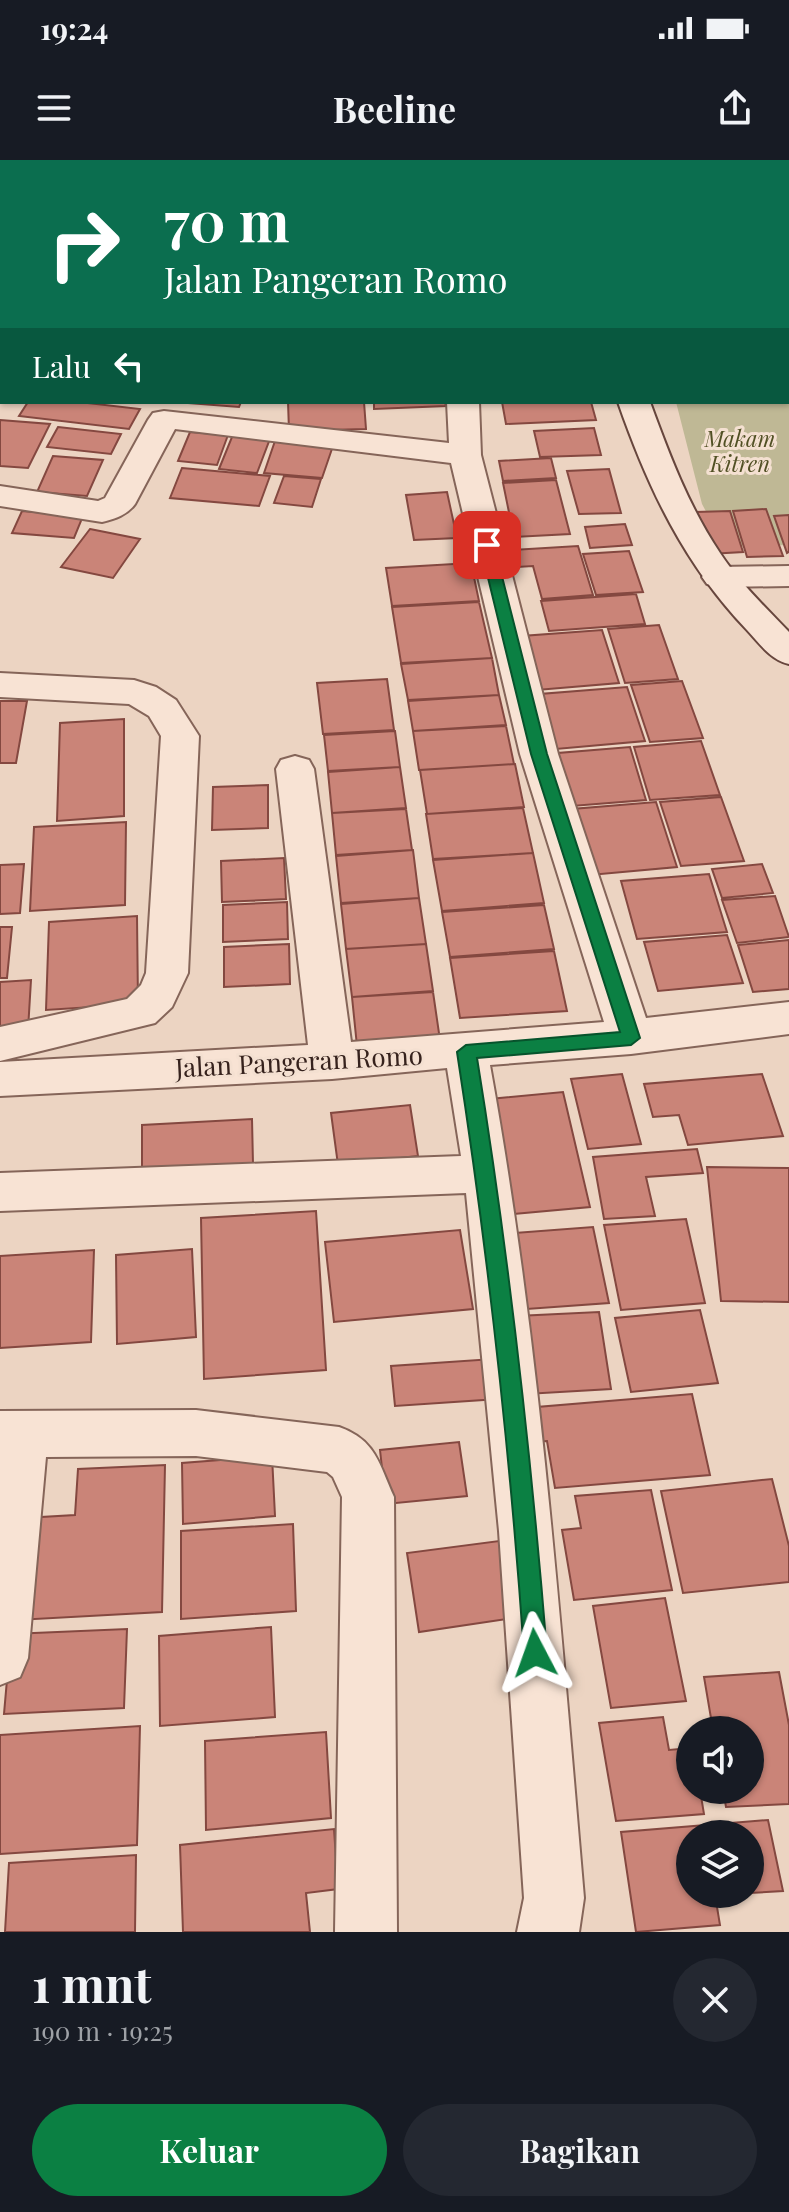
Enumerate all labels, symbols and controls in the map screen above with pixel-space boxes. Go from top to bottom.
text: 19:24 [40,8,108,48]
text: Beeline [333,84,456,132]
icon: menu [32,86,76,130]
icon: share [713,86,757,130]
text: 70 m [164,182,289,257]
icon: right [32,192,136,296]
text: Jalan Pangeran Romo [164,254,507,302]
icon: left [107,344,151,388]
text: Lalu [32,346,91,386]
park label: Makam Kitren [704,423,775,478]
pin [453,511,521,579]
icon: arrive [465,523,509,567]
street label: Jalan Pangeran Romo [173,1037,424,1085]
position arrow [493,1611,577,1695]
map controls [676,1716,764,1908]
button: sound [676,1716,764,1804]
button: layers [676,1820,764,1908]
text: 1 mnt [32,1951,151,2015]
button: close [673,1958,757,2042]
text: 190 m · 19:25 [32,2013,173,2048]
button: Keluar [32,2104,387,2196]
button: Bagikan [403,2104,757,2196]

